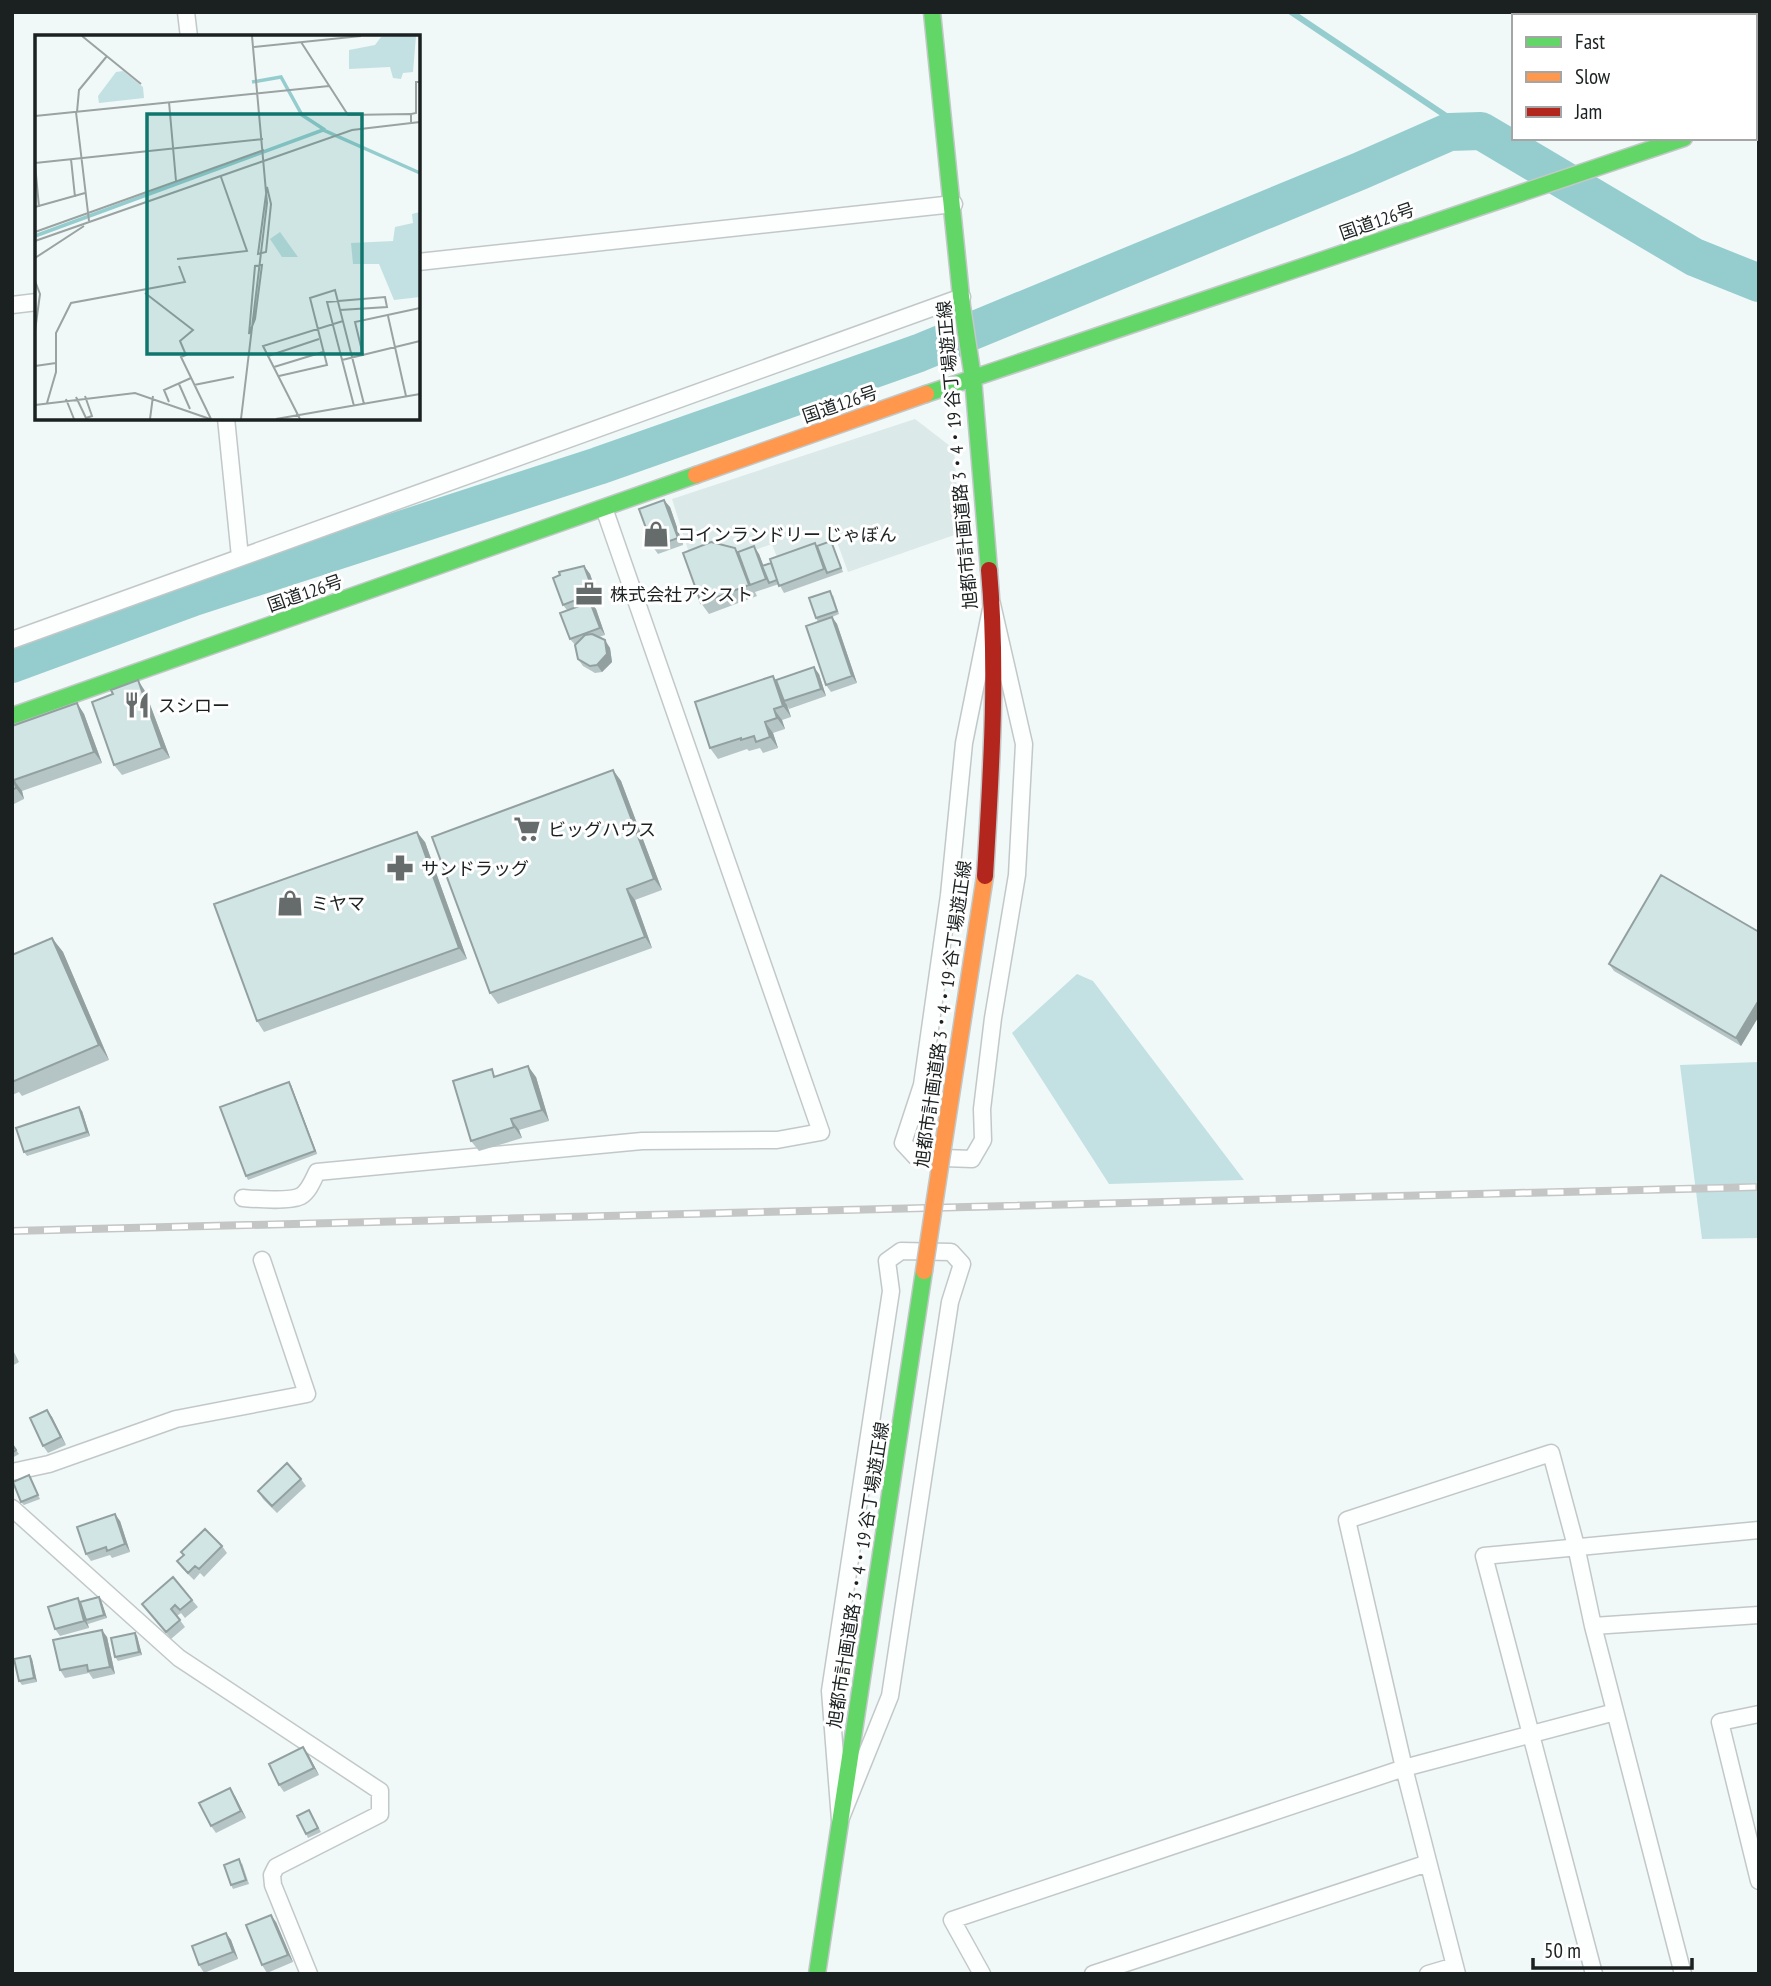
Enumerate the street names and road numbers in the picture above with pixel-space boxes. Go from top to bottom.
street label: 国道126号 [1336,197,1418,245]
street label: 旭都市計画道路 3・4・19 谷丁場遊正線 [932,300,982,610]
street label: 国道126号 [799,380,881,428]
street label: 国道126号 [264,569,346,617]
street label: 旭都市計画道路 3・4・19 谷丁場遊正線 [910,859,976,1169]
street label: 旭都市計画道路 3・4・19 谷丁場遊正線 [822,1420,894,1730]

